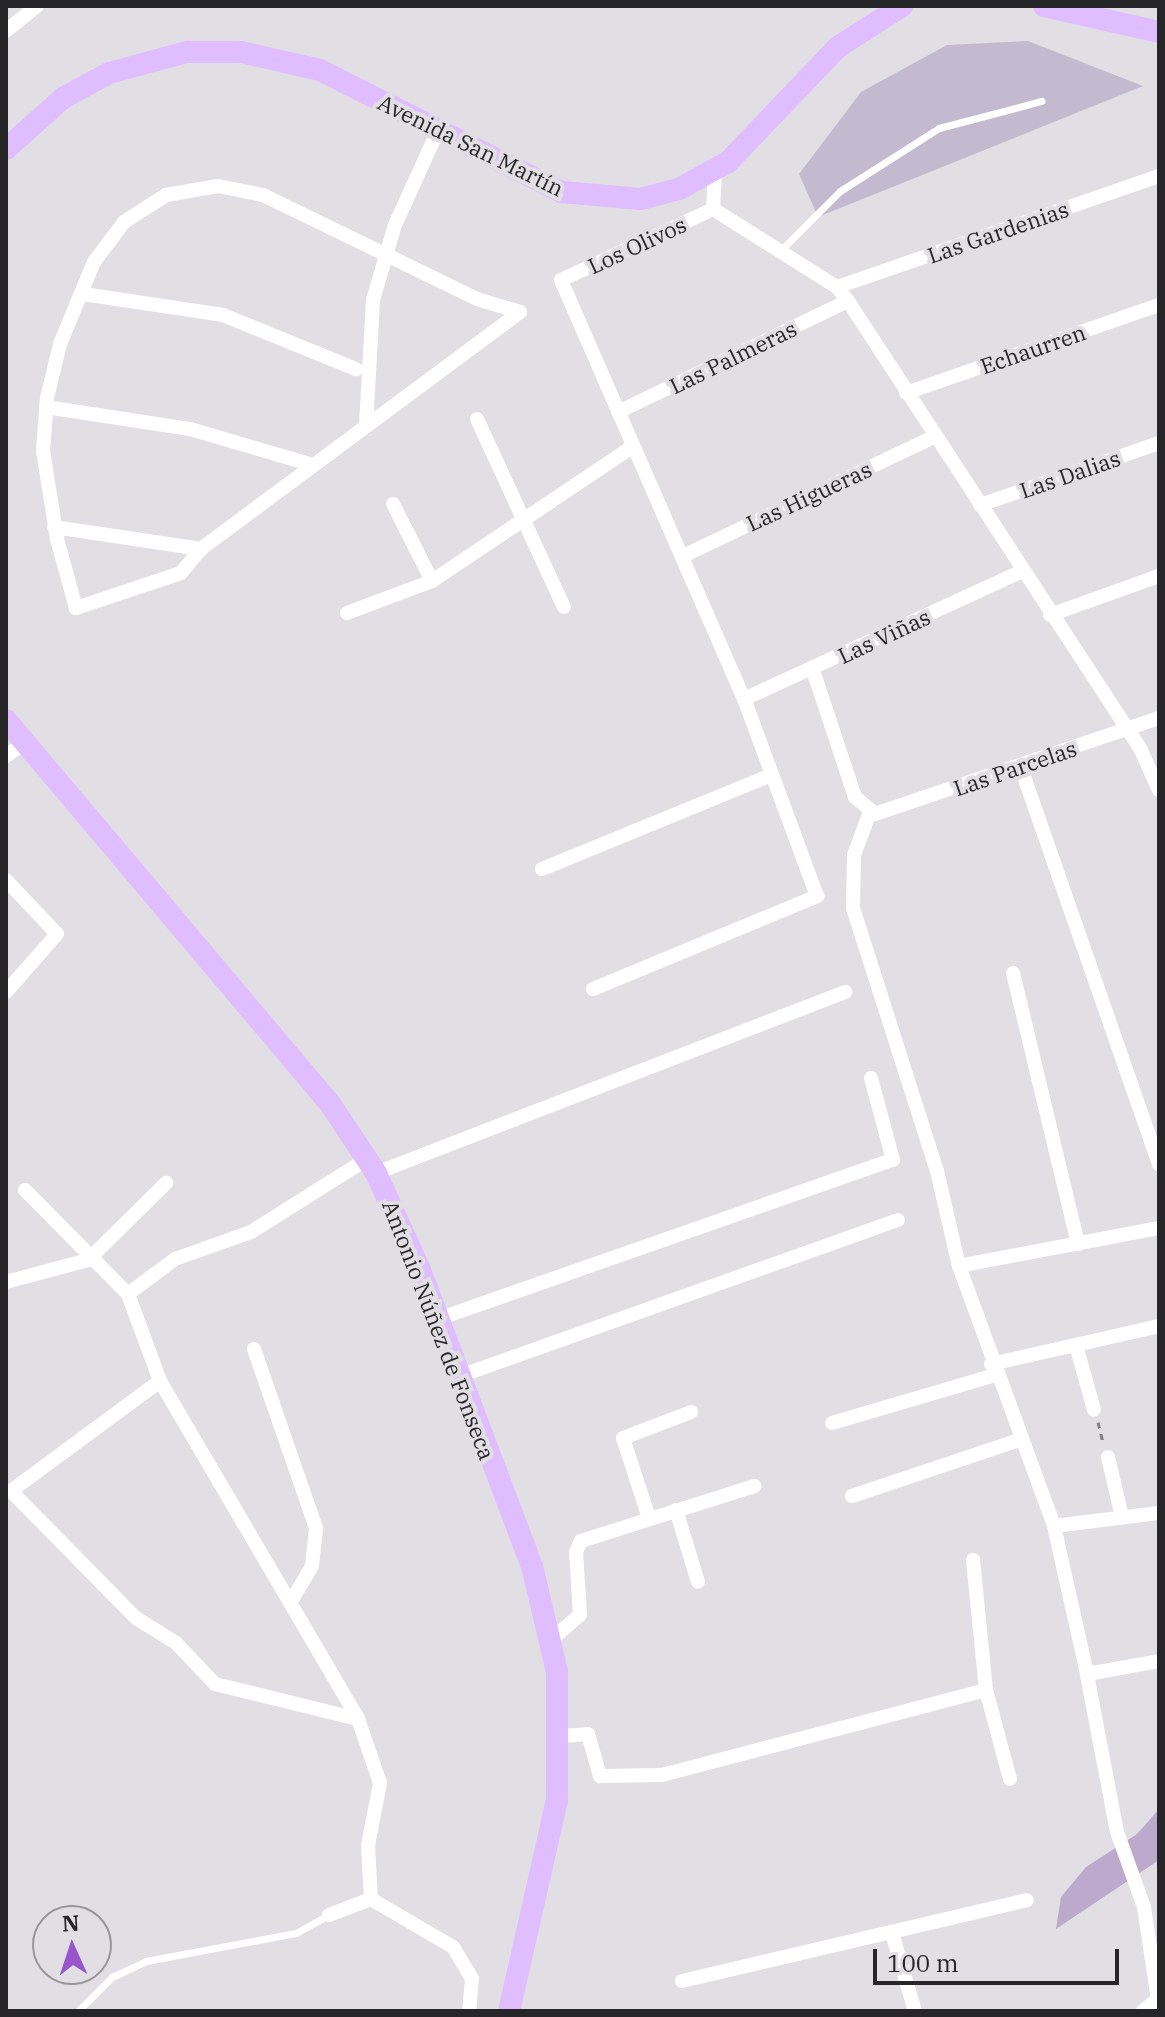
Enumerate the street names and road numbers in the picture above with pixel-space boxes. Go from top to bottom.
street label: Avenida San Martín [374,89,568,201]
street label: Las Gardenias [924,195,1072,269]
street label: Los Olivos [584,211,690,279]
street label: Las Palmeras [665,315,801,399]
street label: Echaurren [977,319,1089,379]
street label: Las Dalias [1016,444,1124,504]
street label: Las Higueras [742,456,876,536]
street label: Las Viñas [834,603,934,669]
street label: Las Parcelas [950,735,1080,801]
street label: Antonio Núñez de Fonseca [377,1196,501,1464]

